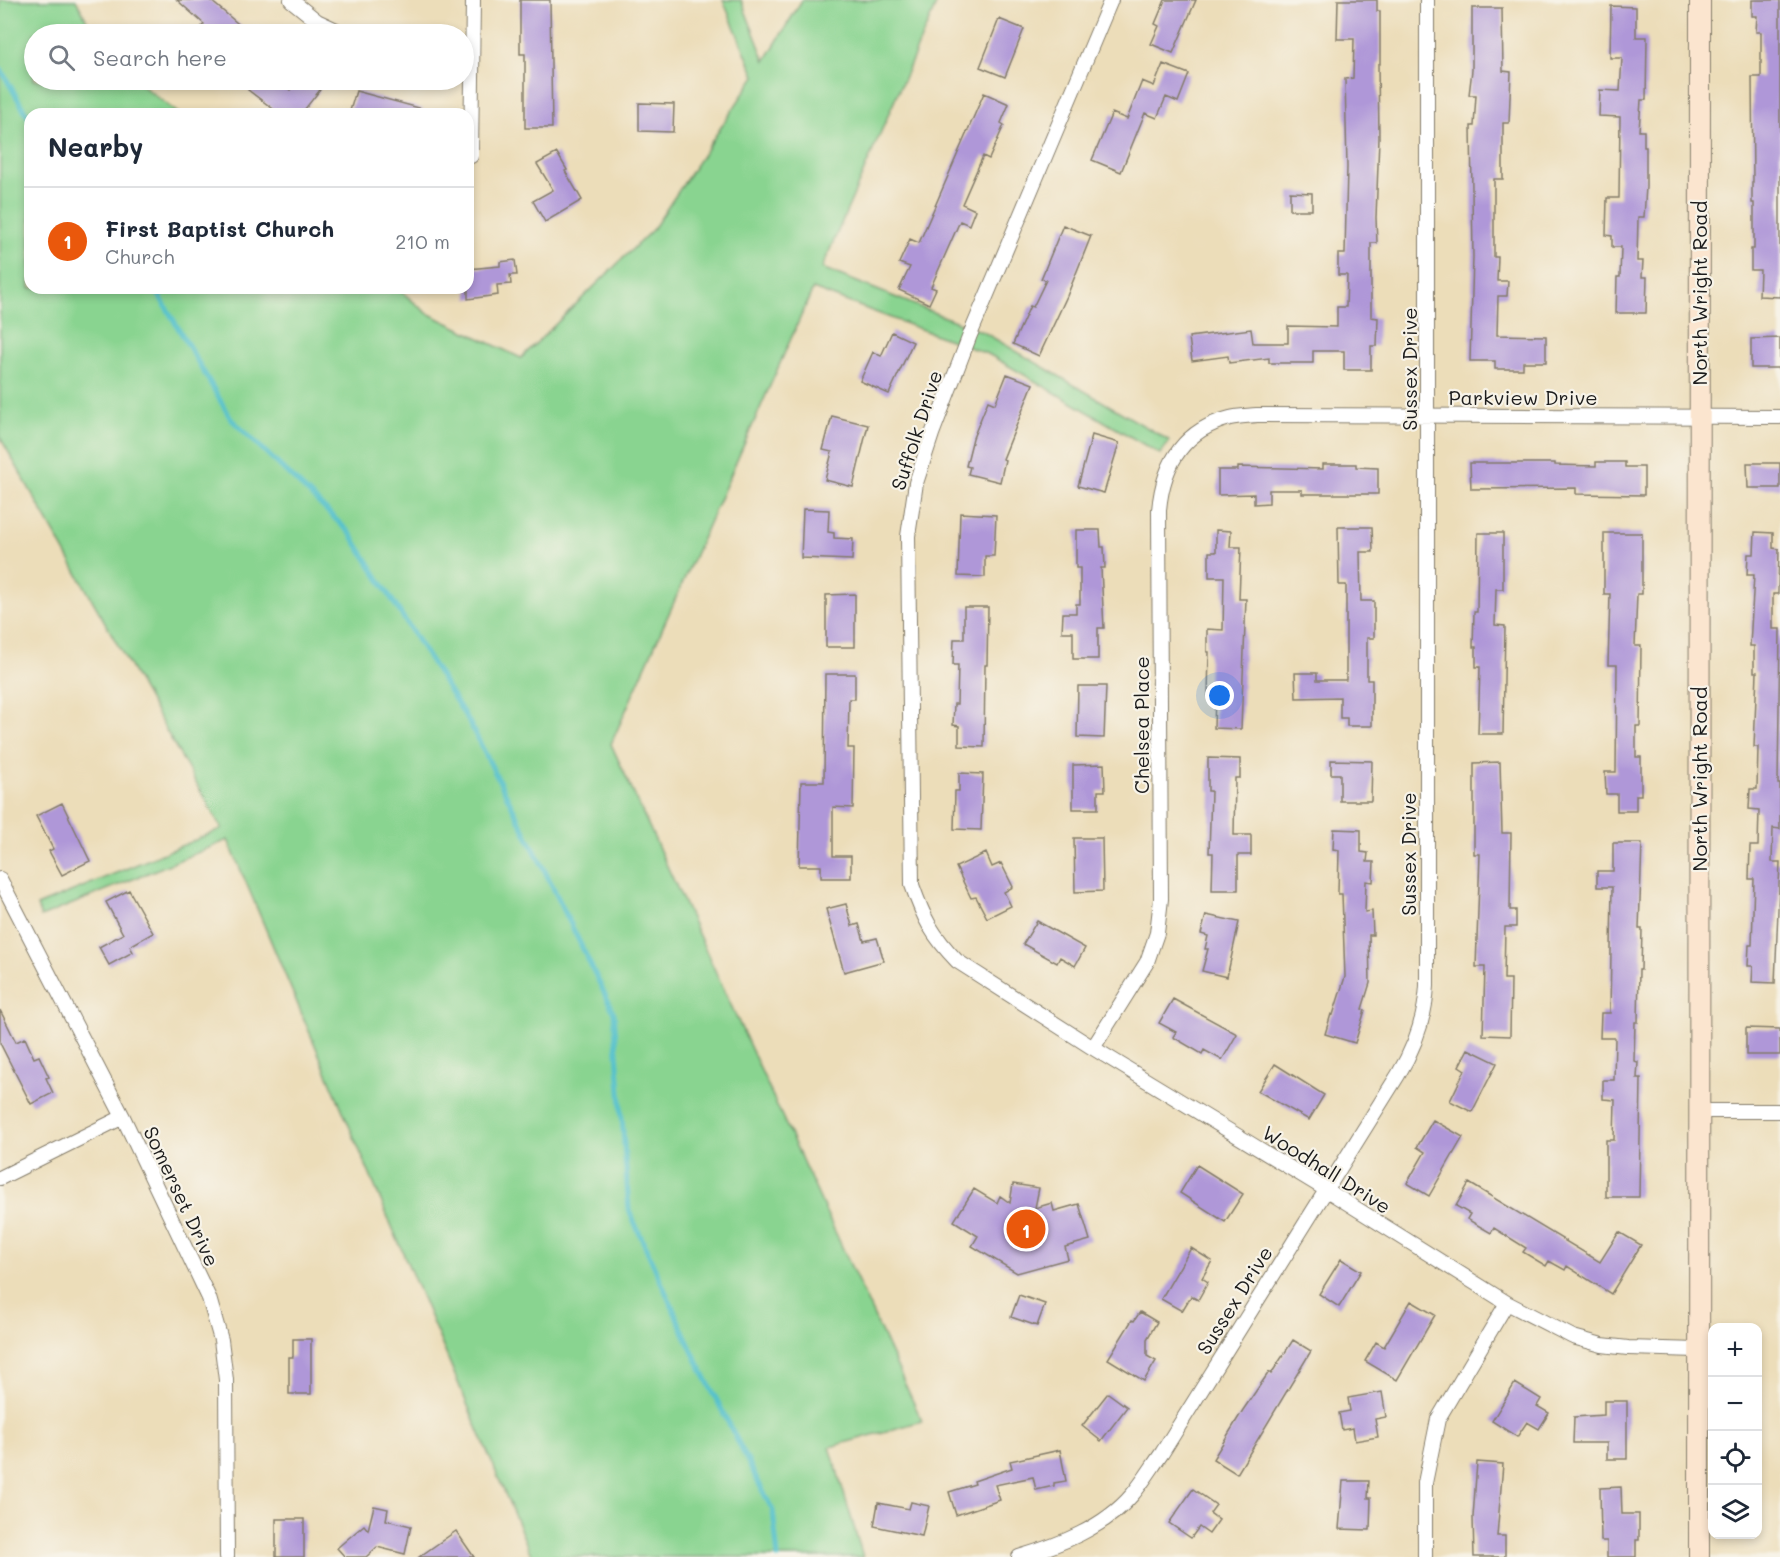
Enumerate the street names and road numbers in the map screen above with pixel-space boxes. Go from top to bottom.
street label: North Wright Road [1686,201,1712,385]
street label: Sussex Drive [1396,307,1422,431]
street label: Suffolk Drive [884,367,948,493]
street label: Parkview Drive [1448,384,1598,410]
street label: Chelsea Place [1128,656,1154,794]
street label: North Wright Road [1686,687,1712,871]
street label: Sussex Drive [1395,792,1421,916]
street label: Woodhall Drive [1258,1119,1396,1219]
street label: Somerset Drive [138,1122,226,1270]
street label: Sussex Drive [1190,1241,1278,1359]

